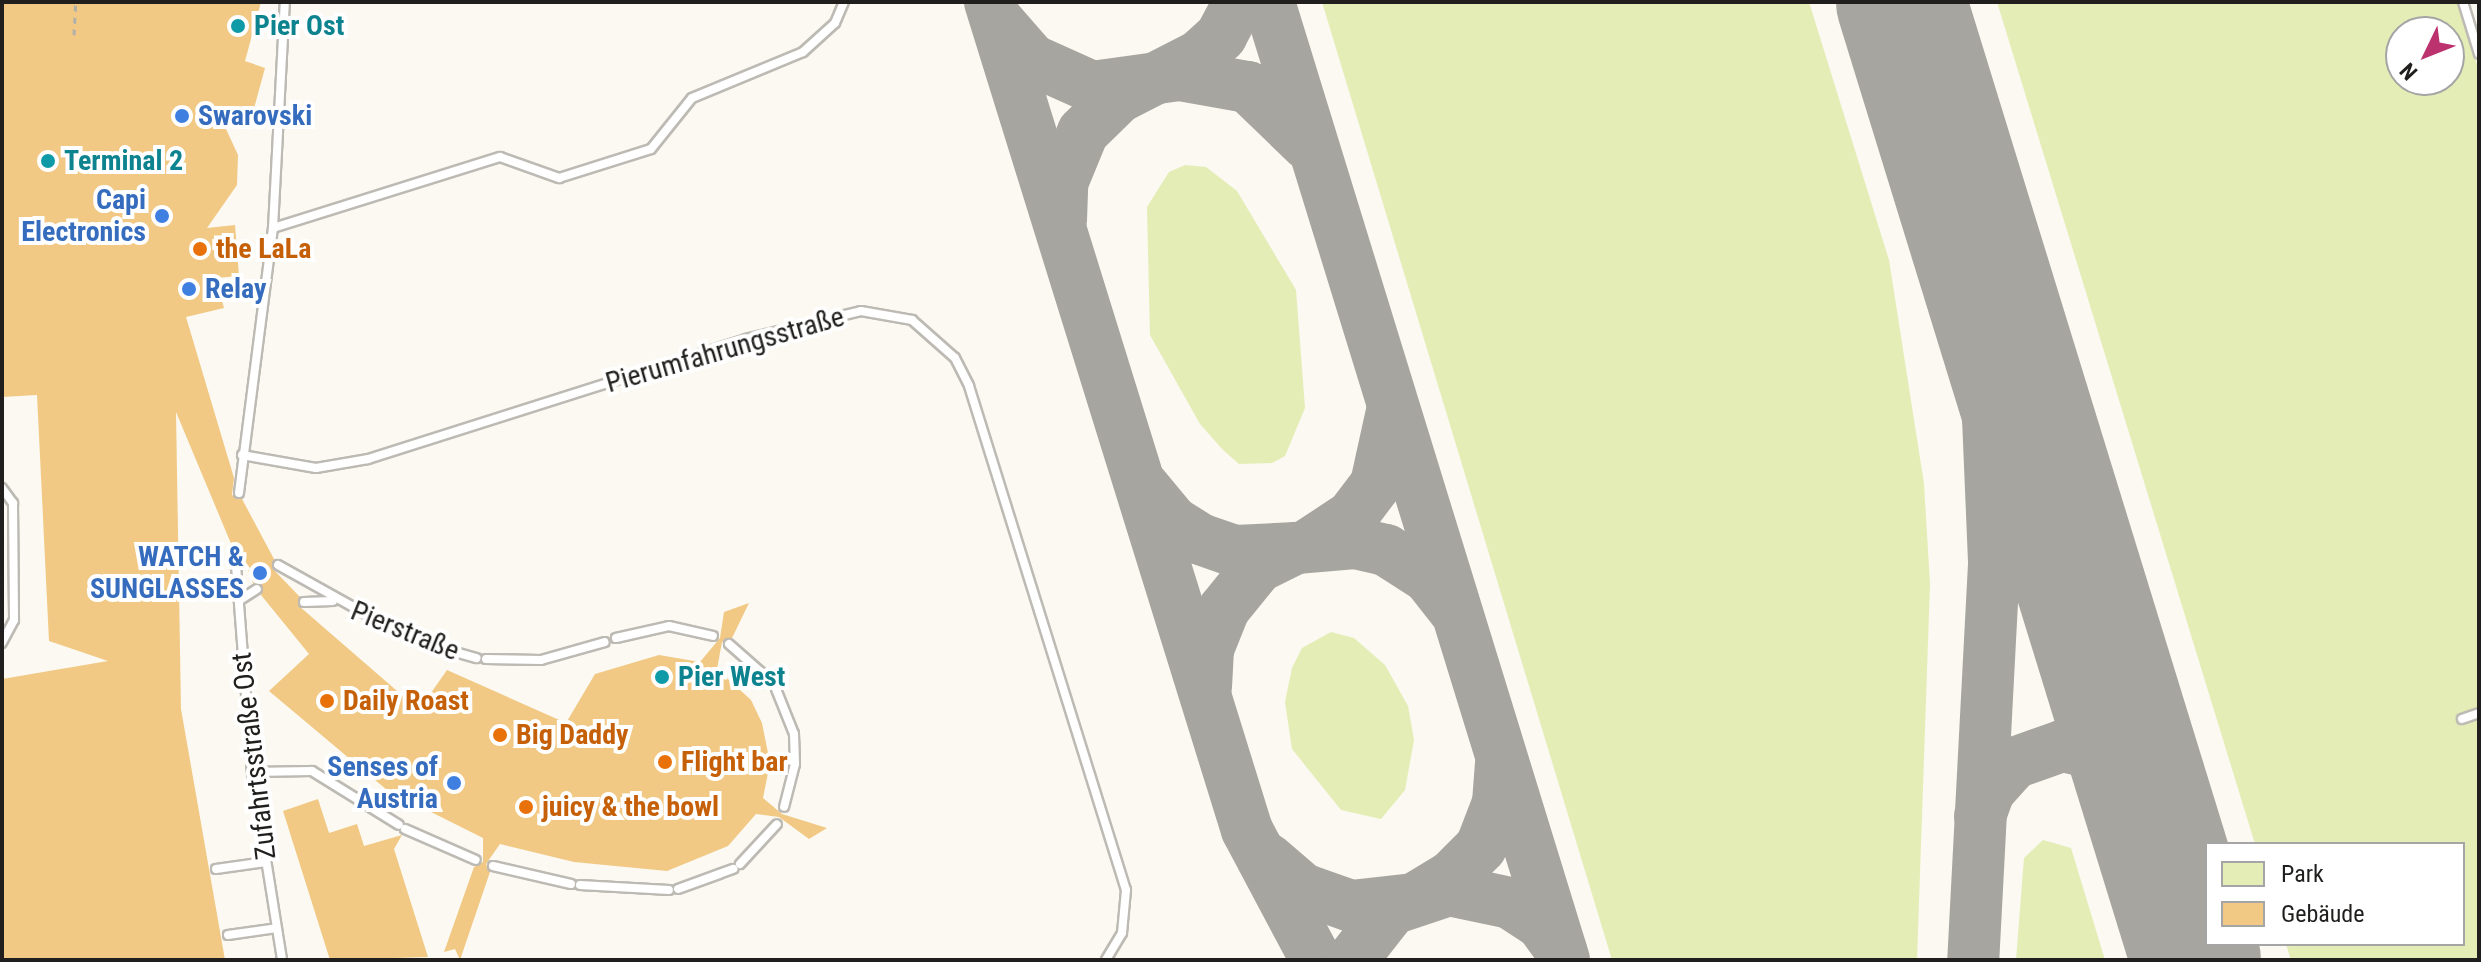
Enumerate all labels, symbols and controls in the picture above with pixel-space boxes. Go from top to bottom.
place label: Pier Ost [254,9,344,43]
north arrow [2385,16,2465,96]
marker: Pier Ost [229,17,247,35]
text: N [2395,58,2422,85]
place label: Swarovski [198,99,312,133]
marker: Swarovski [173,107,191,125]
place label: Terminal 2 [64,144,183,178]
marker: Terminal 2 [39,152,57,170]
place label: Capi Electronics [21,183,146,249]
marker: Capi Electronics [153,207,171,225]
place label: the LaLa [216,232,311,266]
marker: the LaLa [191,240,209,258]
place label: Relay [205,272,266,306]
marker: Relay [180,280,198,298]
street label: Pierumfahrungsstraße [602,300,848,400]
place label: WATCH & SUNGLASSES [90,540,244,606]
marker: WATCH & SUNGLASSES [251,564,269,582]
street label: Pierstraße [346,594,464,668]
street label: Zufahrtsstraße Ost [225,650,283,862]
place label: Pier West [678,660,785,694]
marker: Pier West [653,668,671,686]
place label: Daily Roast [343,684,469,718]
marker: Daily Roast [318,692,336,710]
place label: Big Daddy [516,718,629,752]
marker: Big Daddy [491,726,509,744]
place label: Flight bar [681,745,788,779]
place label: Senses of Austria [327,750,438,816]
marker: Flight bar [656,753,674,771]
marker: Senses of Austria [445,774,463,792]
place label: juicy & the bowl [542,790,719,824]
marker: juicy & the bowl [517,798,535,816]
legend [2205,842,2465,946]
text: Park [2281,860,2324,888]
text: Gebäude [2281,900,2365,928]

